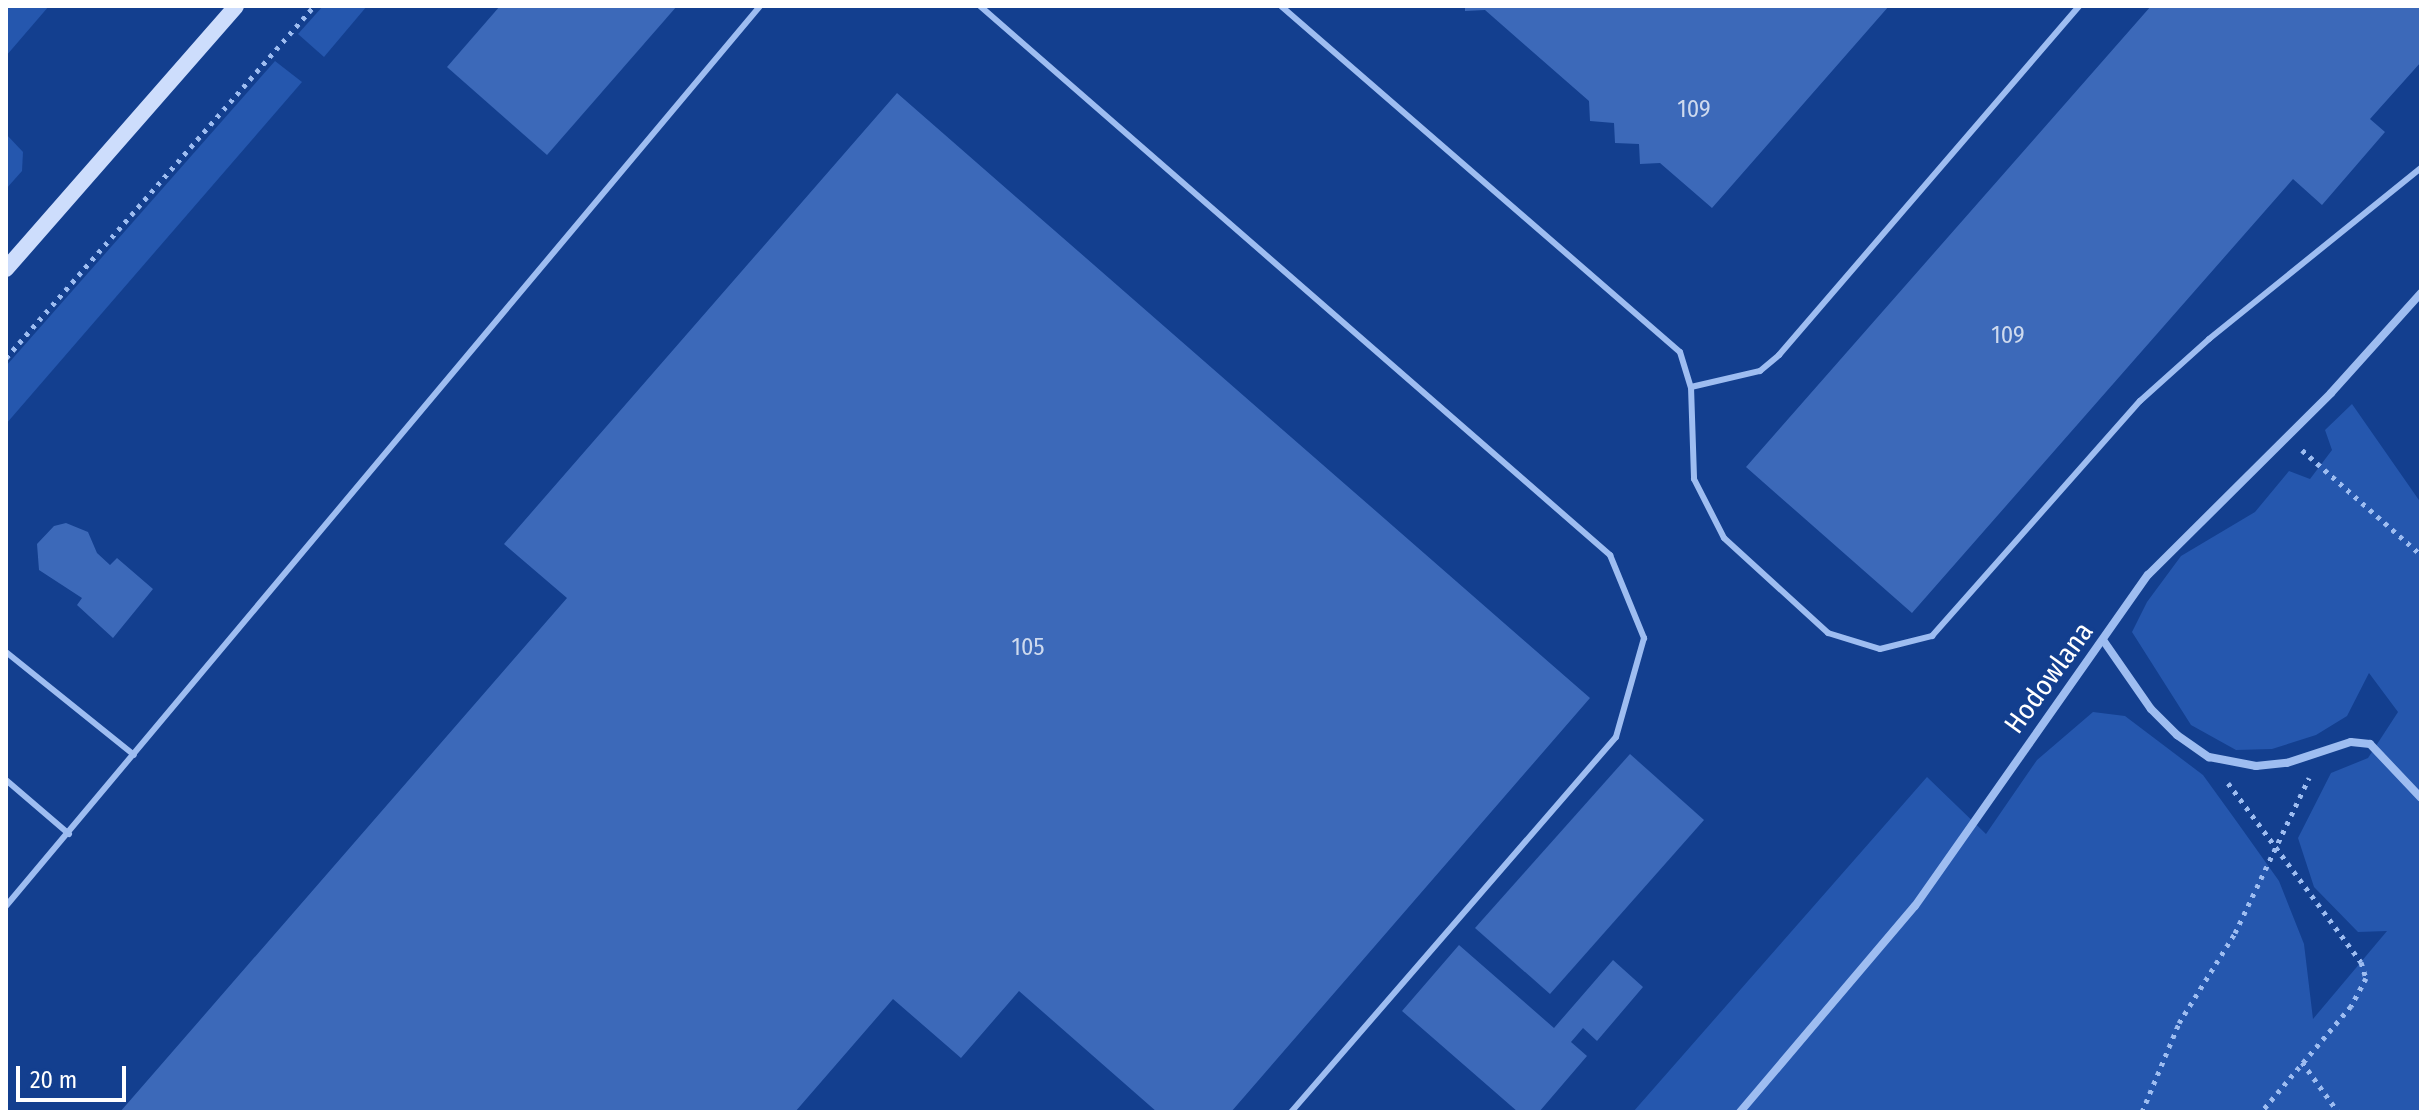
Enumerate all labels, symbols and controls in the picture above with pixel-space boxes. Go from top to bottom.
house number: 109 [1677,96,1711,124]
house number: 109 [1991,322,2025,350]
street label: Hodowlana [1997,616,2101,740]
house number: 105 [1012,634,1044,662]
scale bar [20,1050,130,1100]
text: 20 m [30,1066,77,1094]

